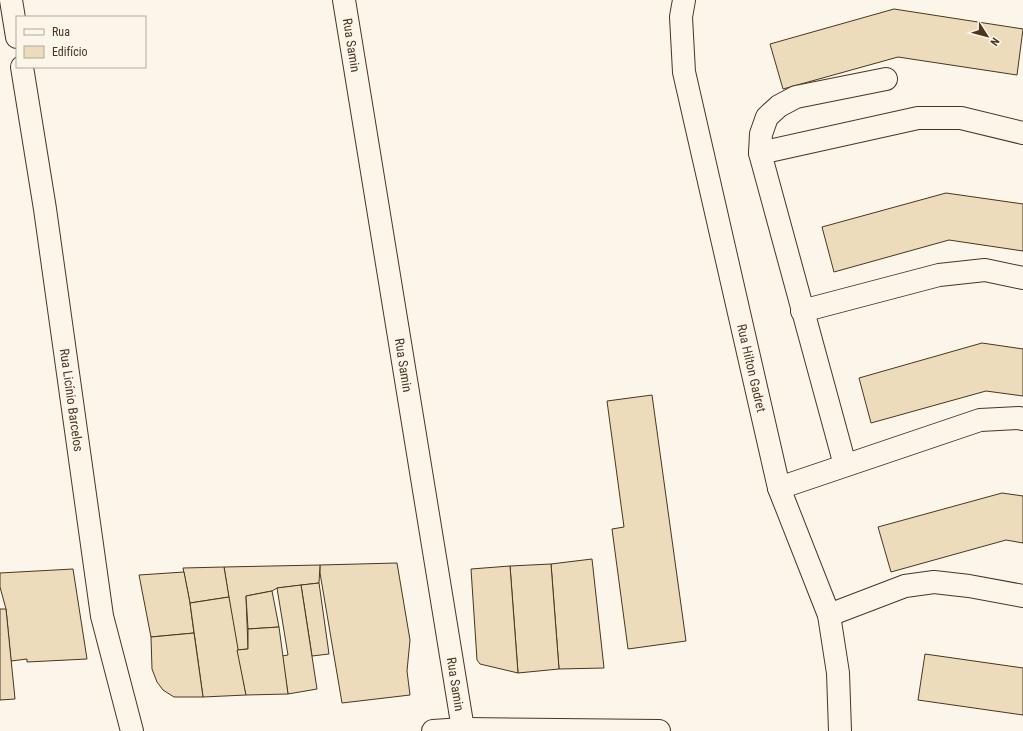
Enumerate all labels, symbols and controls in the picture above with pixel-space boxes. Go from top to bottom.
legend [16,16,146,68]
north arrow [967,16,1007,56]
street label: Rua Samin [340,17,363,73]
text: Rua [52,25,70,39]
text: N [987,35,1002,48]
text: Edifício [52,45,88,59]
street label: Rua Hilton Gadret [734,323,769,414]
street label: Rua Samin [392,337,415,393]
street label: Rua Licínio Barcelos [57,347,86,453]
street label: Rua Samin [444,656,467,712]

